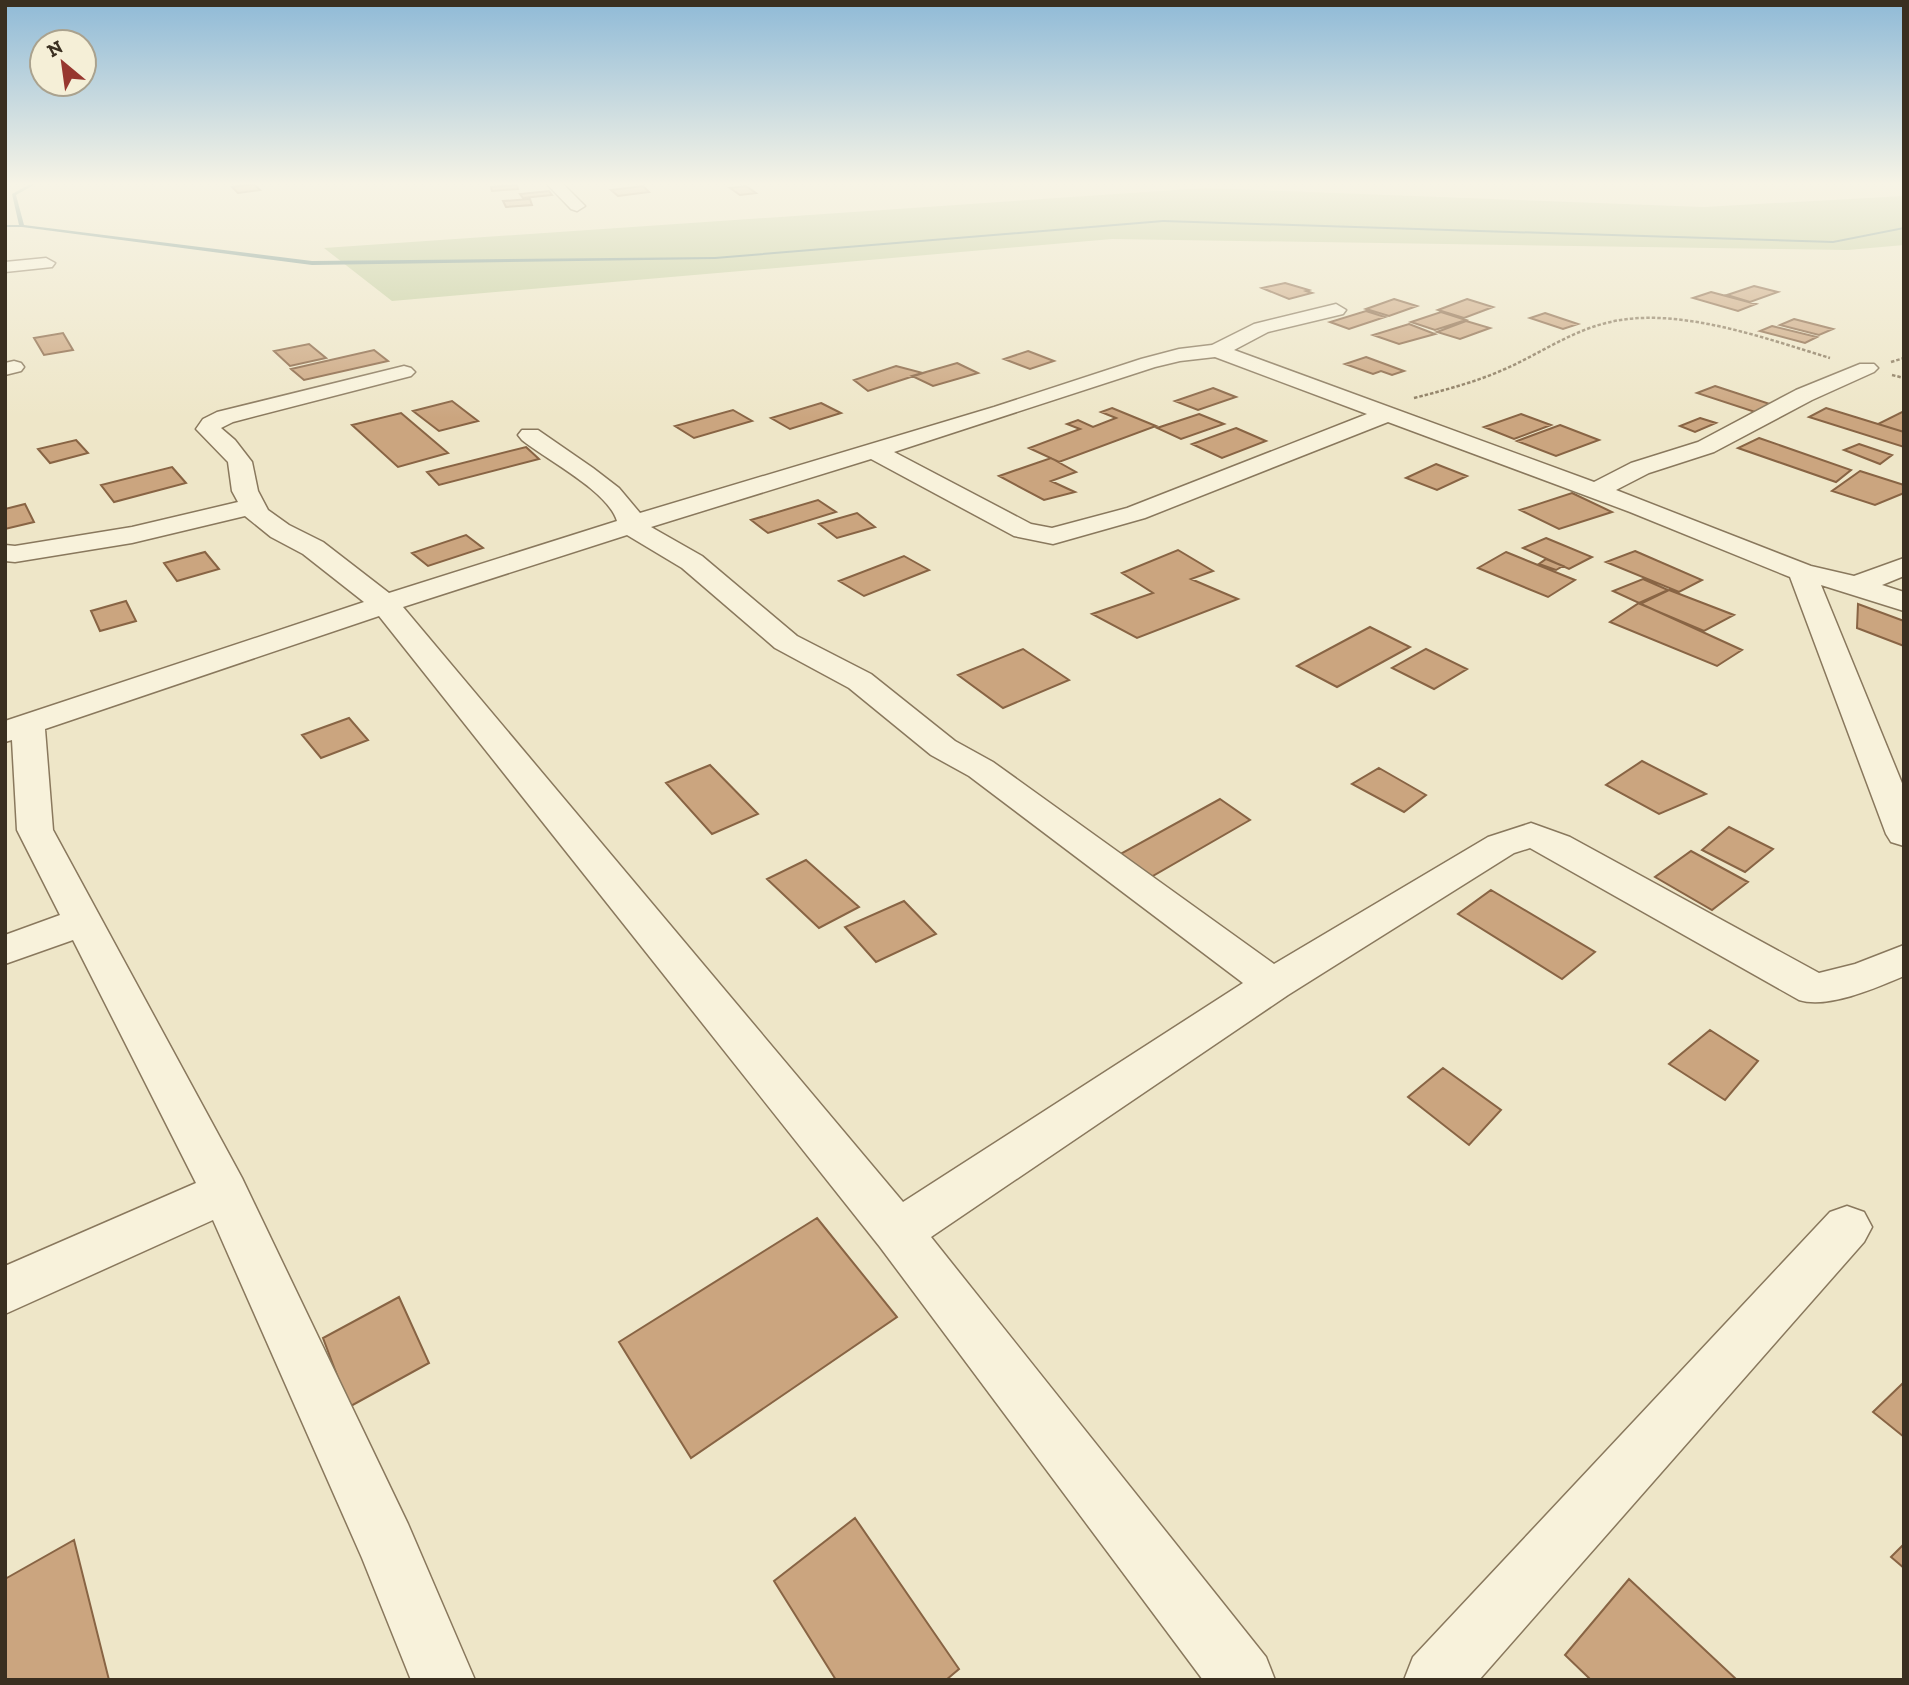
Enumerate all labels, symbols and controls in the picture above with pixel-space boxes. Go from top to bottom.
north arrow [28,28,98,98]
text: N [43,35,67,62]

